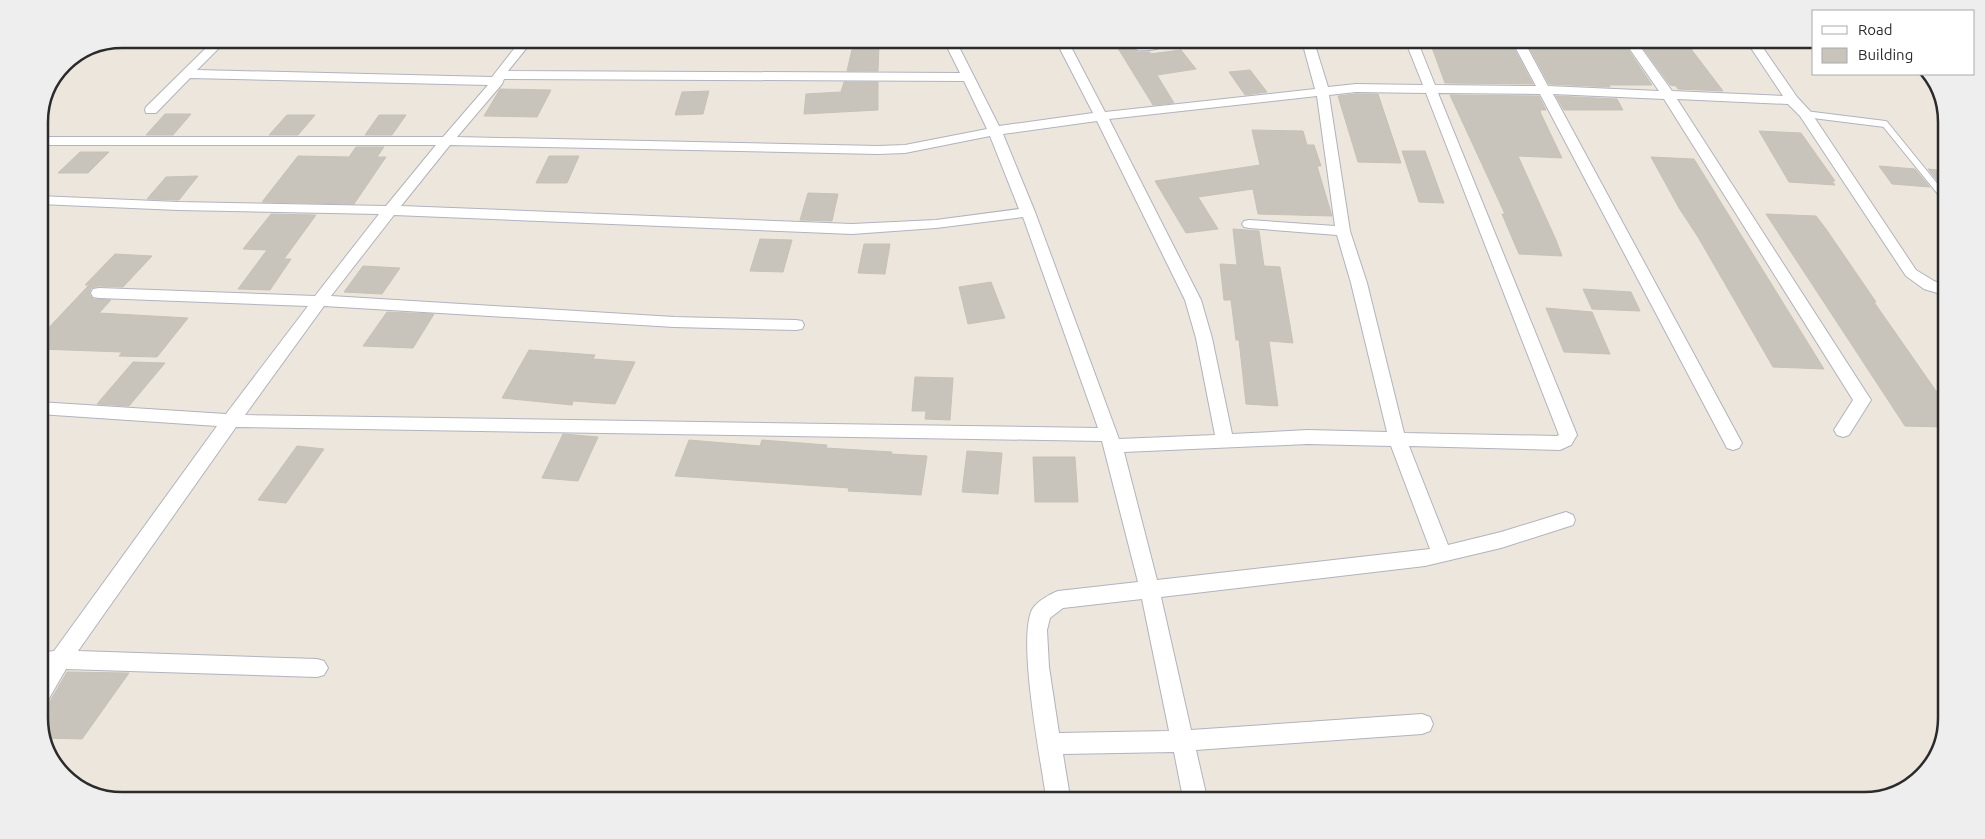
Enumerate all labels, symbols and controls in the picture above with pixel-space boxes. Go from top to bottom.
legend [1812,10,1975,75]
text: Road [1858,21,1893,38]
text: Building [1858,46,1913,63]

